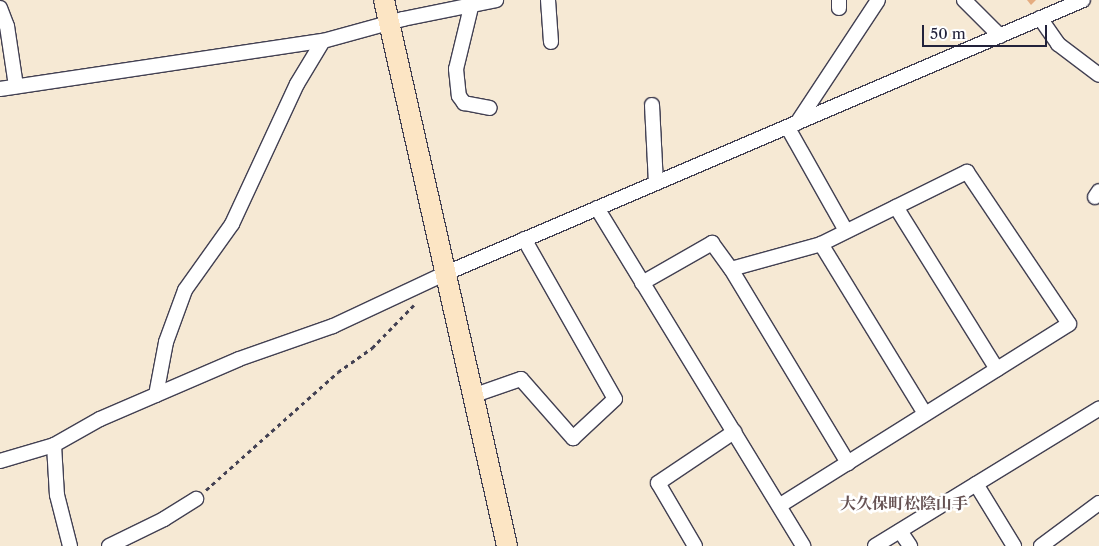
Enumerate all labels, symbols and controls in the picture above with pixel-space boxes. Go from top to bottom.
scale bar [924,15,1049,47]
text: 50 m [930,24,966,43]
district label: 大久保町松陰山手 [840,493,968,513]

